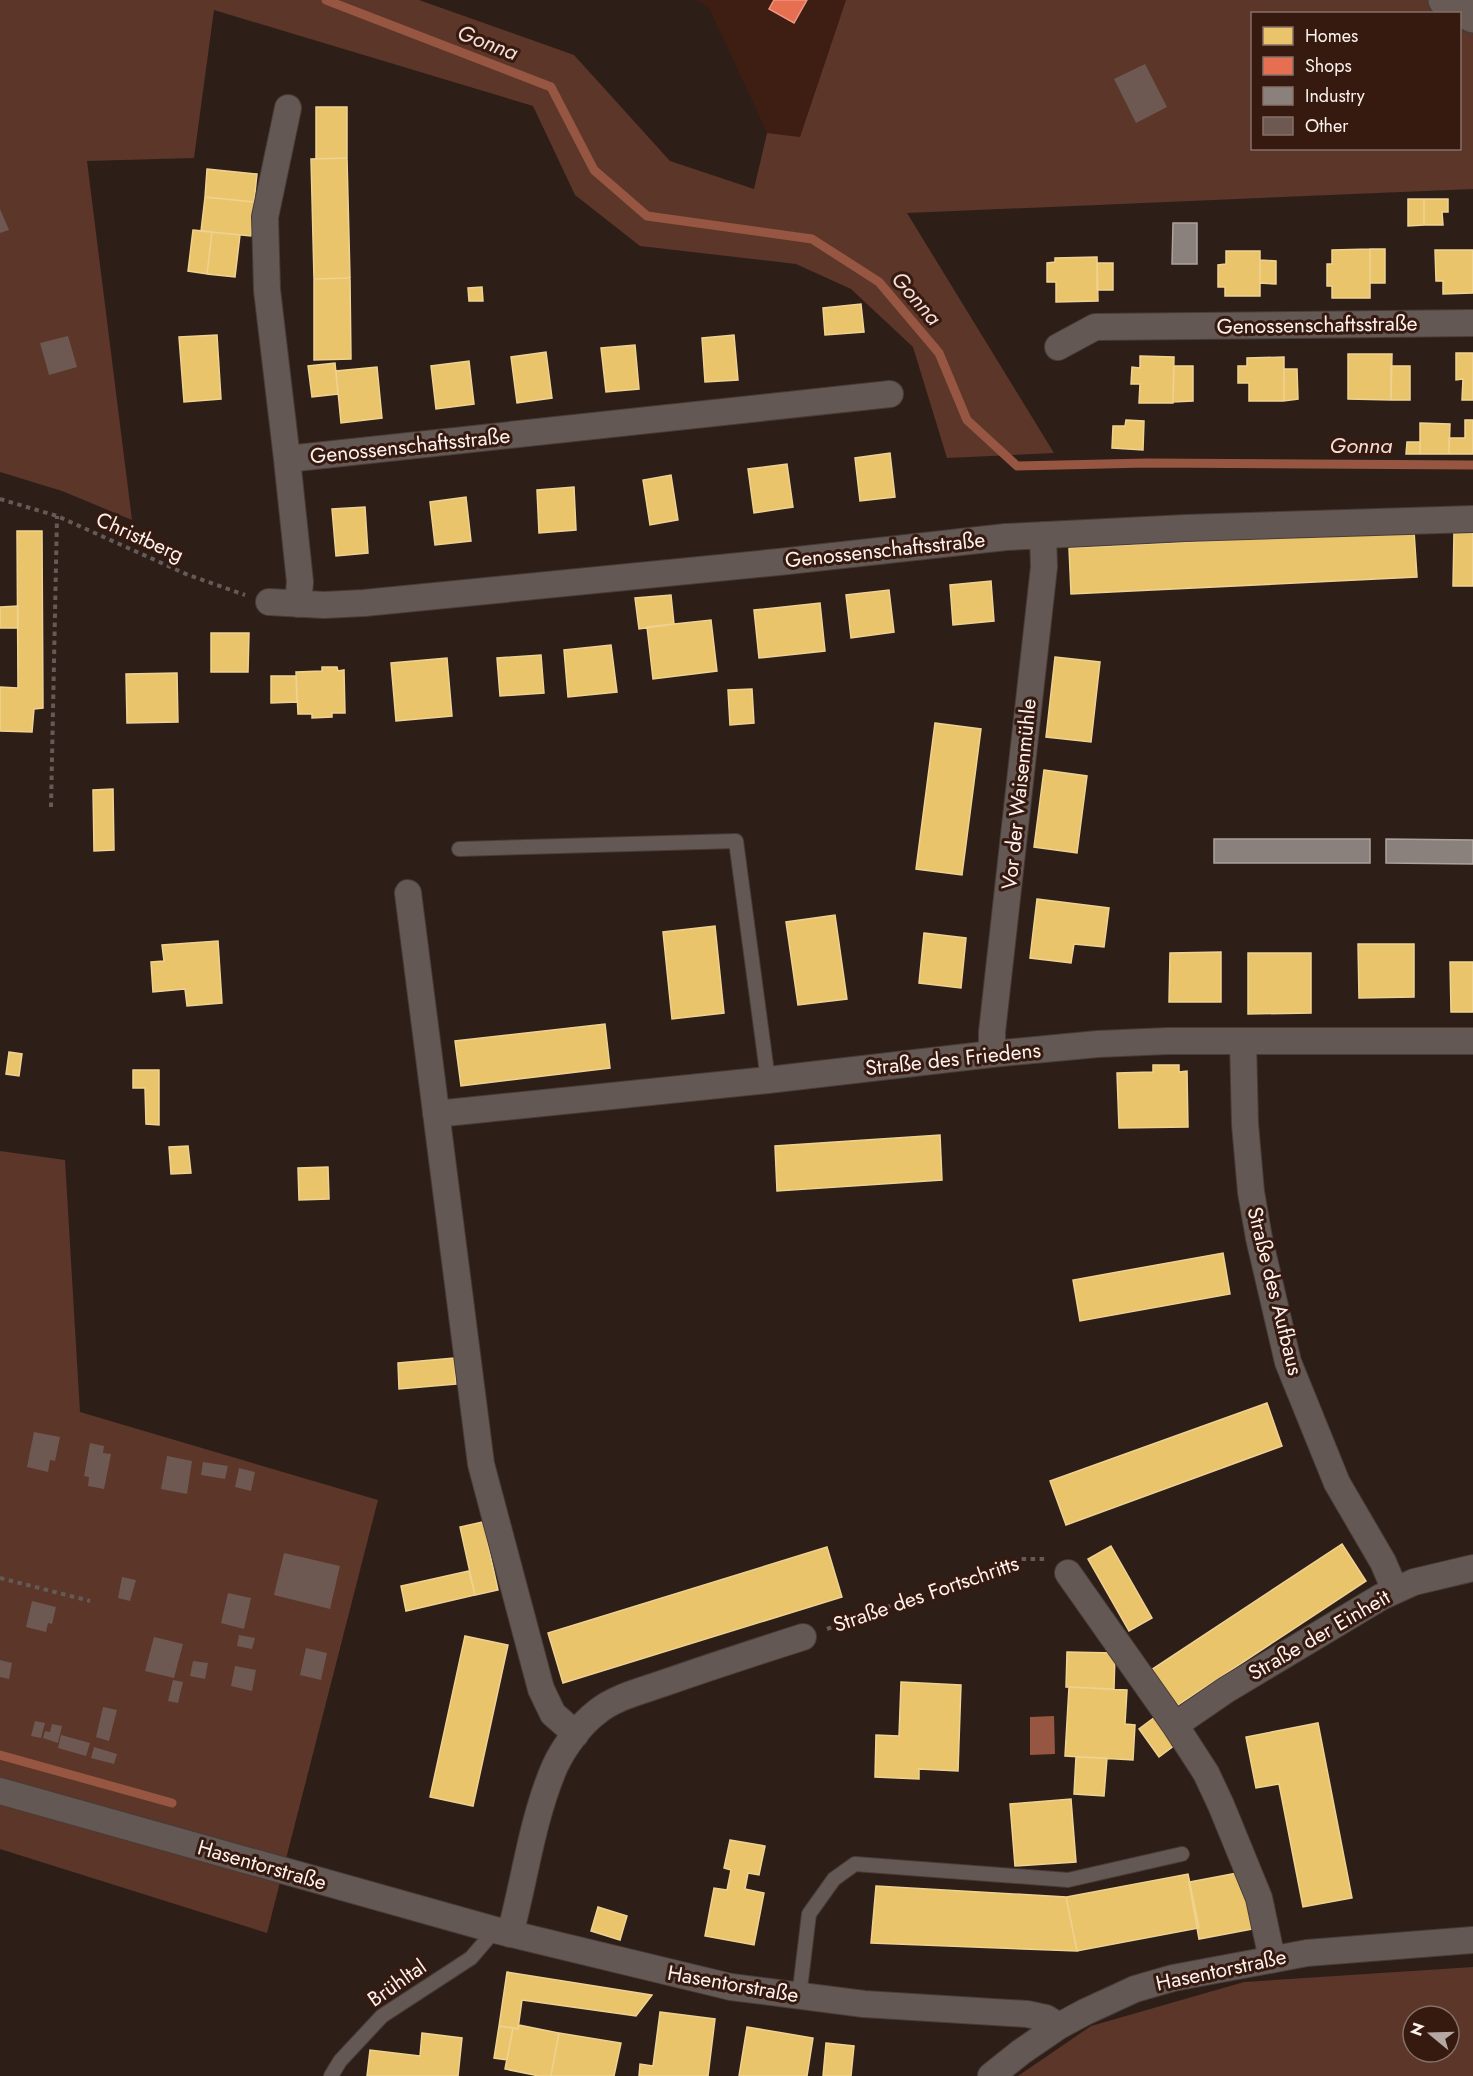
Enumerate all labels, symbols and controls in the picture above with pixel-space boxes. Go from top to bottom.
legend [1251,12,1461,150]
water label: Gonna [453,16,523,68]
text: Homes [1305,23,1358,49]
text: Shops [1305,53,1352,79]
text: Industry [1305,83,1365,109]
text: Other [1305,113,1349,139]
water label: Gonna [884,264,950,332]
street label: Genossenschaftsstraße [1216,308,1418,342]
street label: Genossenschaftsstraße [308,421,512,471]
water label: Gonna [1330,429,1392,461]
street label: Christberg [91,504,189,570]
street label: Genossenschaftsstraße [783,525,987,575]
street label: Vor der Waisenmühle [994,697,1044,891]
street label: Straße des Friedens [864,1035,1042,1083]
street label: Straße des Aufbaus [1240,1204,1310,1378]
street label: Straße des Fortschritts [829,1548,1023,1640]
street label: Straße der Einheit [1242,1582,1396,1688]
street label: Hasentorstraße [194,1832,330,1898]
street label: Hasentorstraße [1153,1942,1289,1998]
street label: Brühltal [361,1952,433,2014]
street label: Hasentorstraße [665,1958,801,2010]
north arrow [1401,2004,1461,2064]
text: N [1404,2020,1430,2039]

